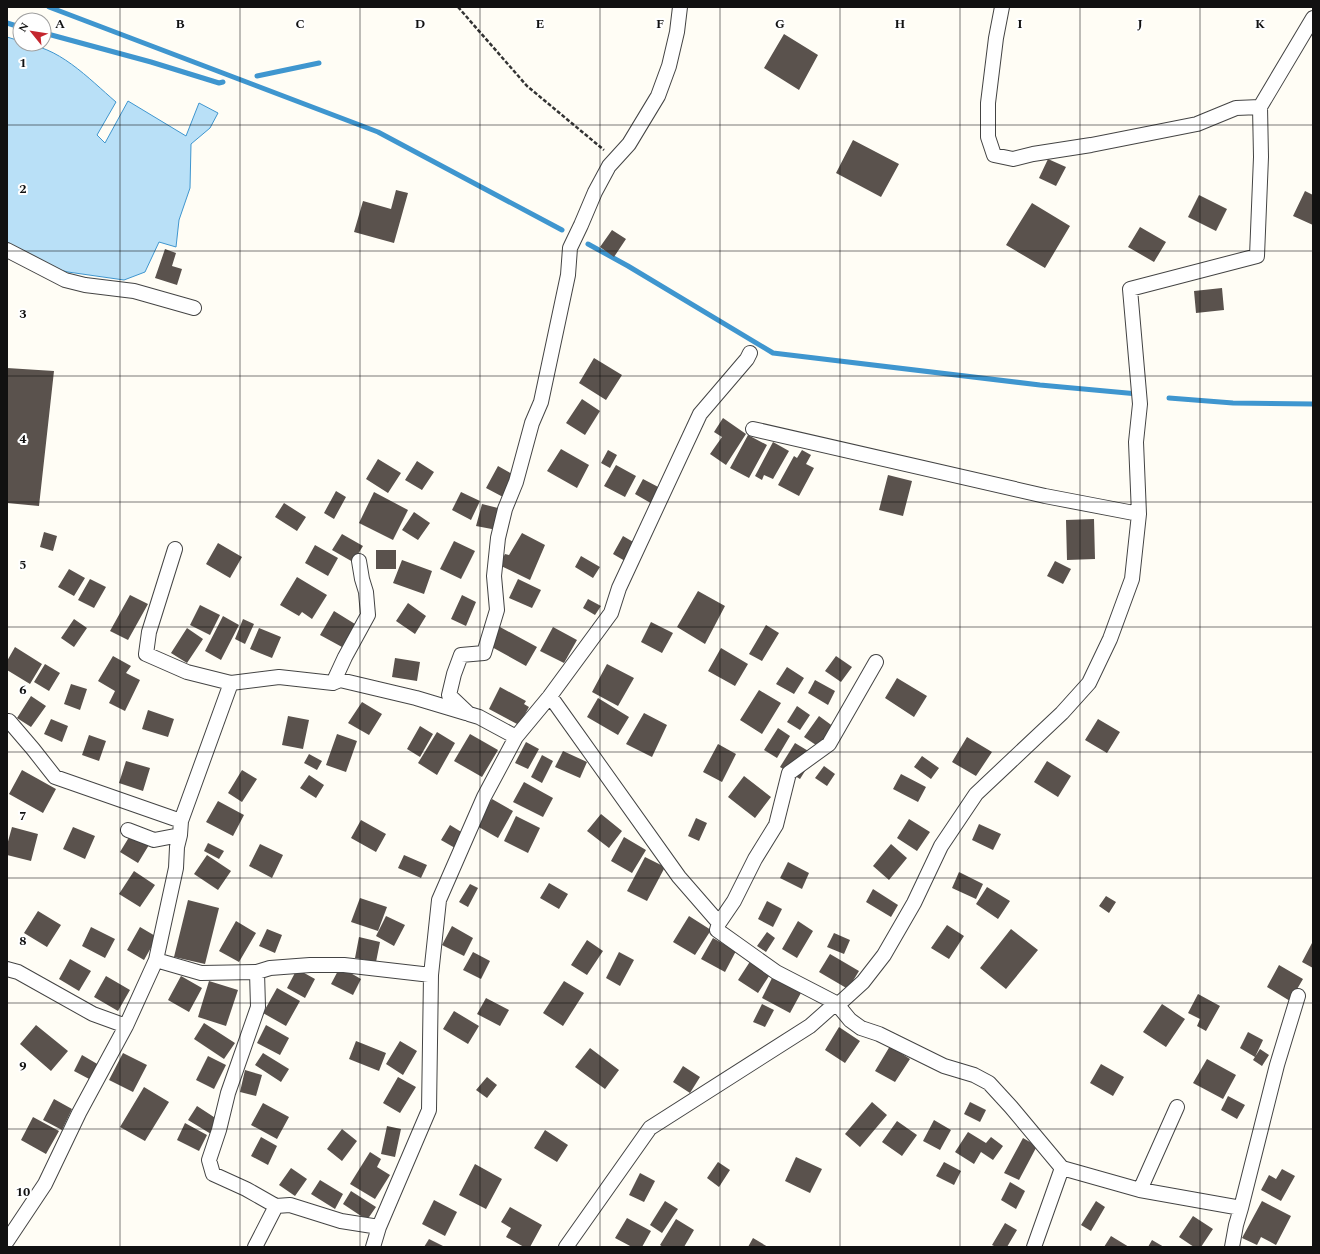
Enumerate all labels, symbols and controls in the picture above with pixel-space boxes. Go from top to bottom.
north arrow [12,12,52,52]
text: A [55,14,65,34]
text: B [175,14,185,34]
text: C [295,14,305,34]
text: D [415,14,425,34]
text: E [536,14,545,34]
text: F [656,14,664,34]
text: G [775,14,785,34]
text: H [895,14,906,34]
text: I [1017,14,1023,34]
text: J [1137,14,1143,34]
text: K [1255,14,1265,34]
text: N [14,19,33,35]
text: 1 [19,53,27,73]
text: 2 [19,179,27,199]
text: 3 [19,304,27,324]
text: 4 [19,429,27,449]
text: 5 [19,555,27,575]
text: 6 [19,680,27,700]
text: 7 [19,806,27,826]
text: 8 [19,931,27,951]
text: 9 [19,1056,27,1076]
text: 10 [16,1182,30,1202]

